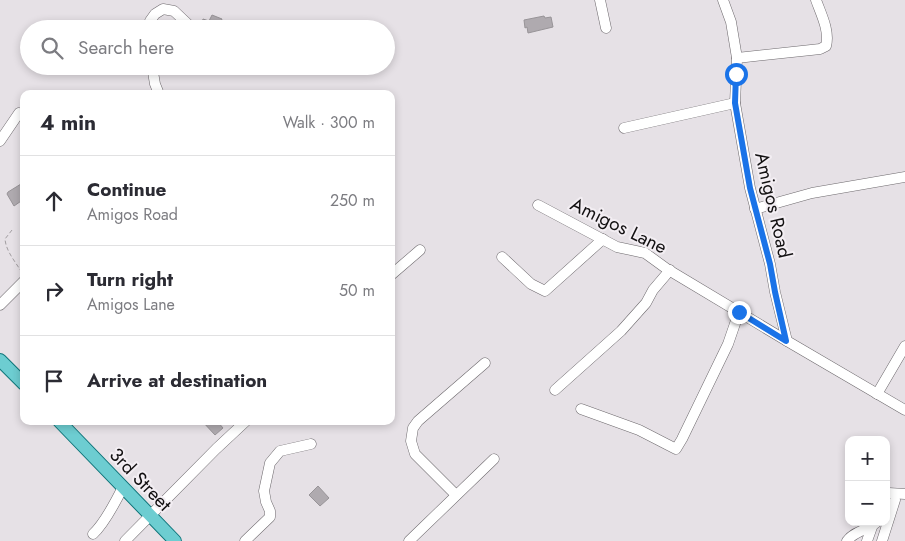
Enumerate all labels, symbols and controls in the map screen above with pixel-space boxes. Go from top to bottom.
search box [20,20,395,75]
icon: search [38,34,66,62]
text: Search here [78,34,174,61]
route start [725,63,748,86]
text: 4 min [40,108,96,138]
text: Walk · 300 m [283,111,375,134]
street label: Amigos Road [748,150,799,261]
text: Continue [87,176,166,203]
icon: ahead [40,187,68,215]
text: 250 m [330,189,375,212]
street label: Amigos Lane [566,190,672,261]
text: Amigos Road [87,203,178,226]
text: Turn right [87,266,173,293]
icon: right [40,277,68,305]
text: 50 m [339,279,375,302]
text: Amigos Lane [87,293,175,316]
route end [728,301,751,324]
icon: arrive [40,367,68,395]
text: Arrive at destination [87,367,267,394]
map controls [845,436,890,526]
button: + [845,436,890,481]
street label: 3rd Street [104,442,178,517]
button: − [845,481,890,526]

